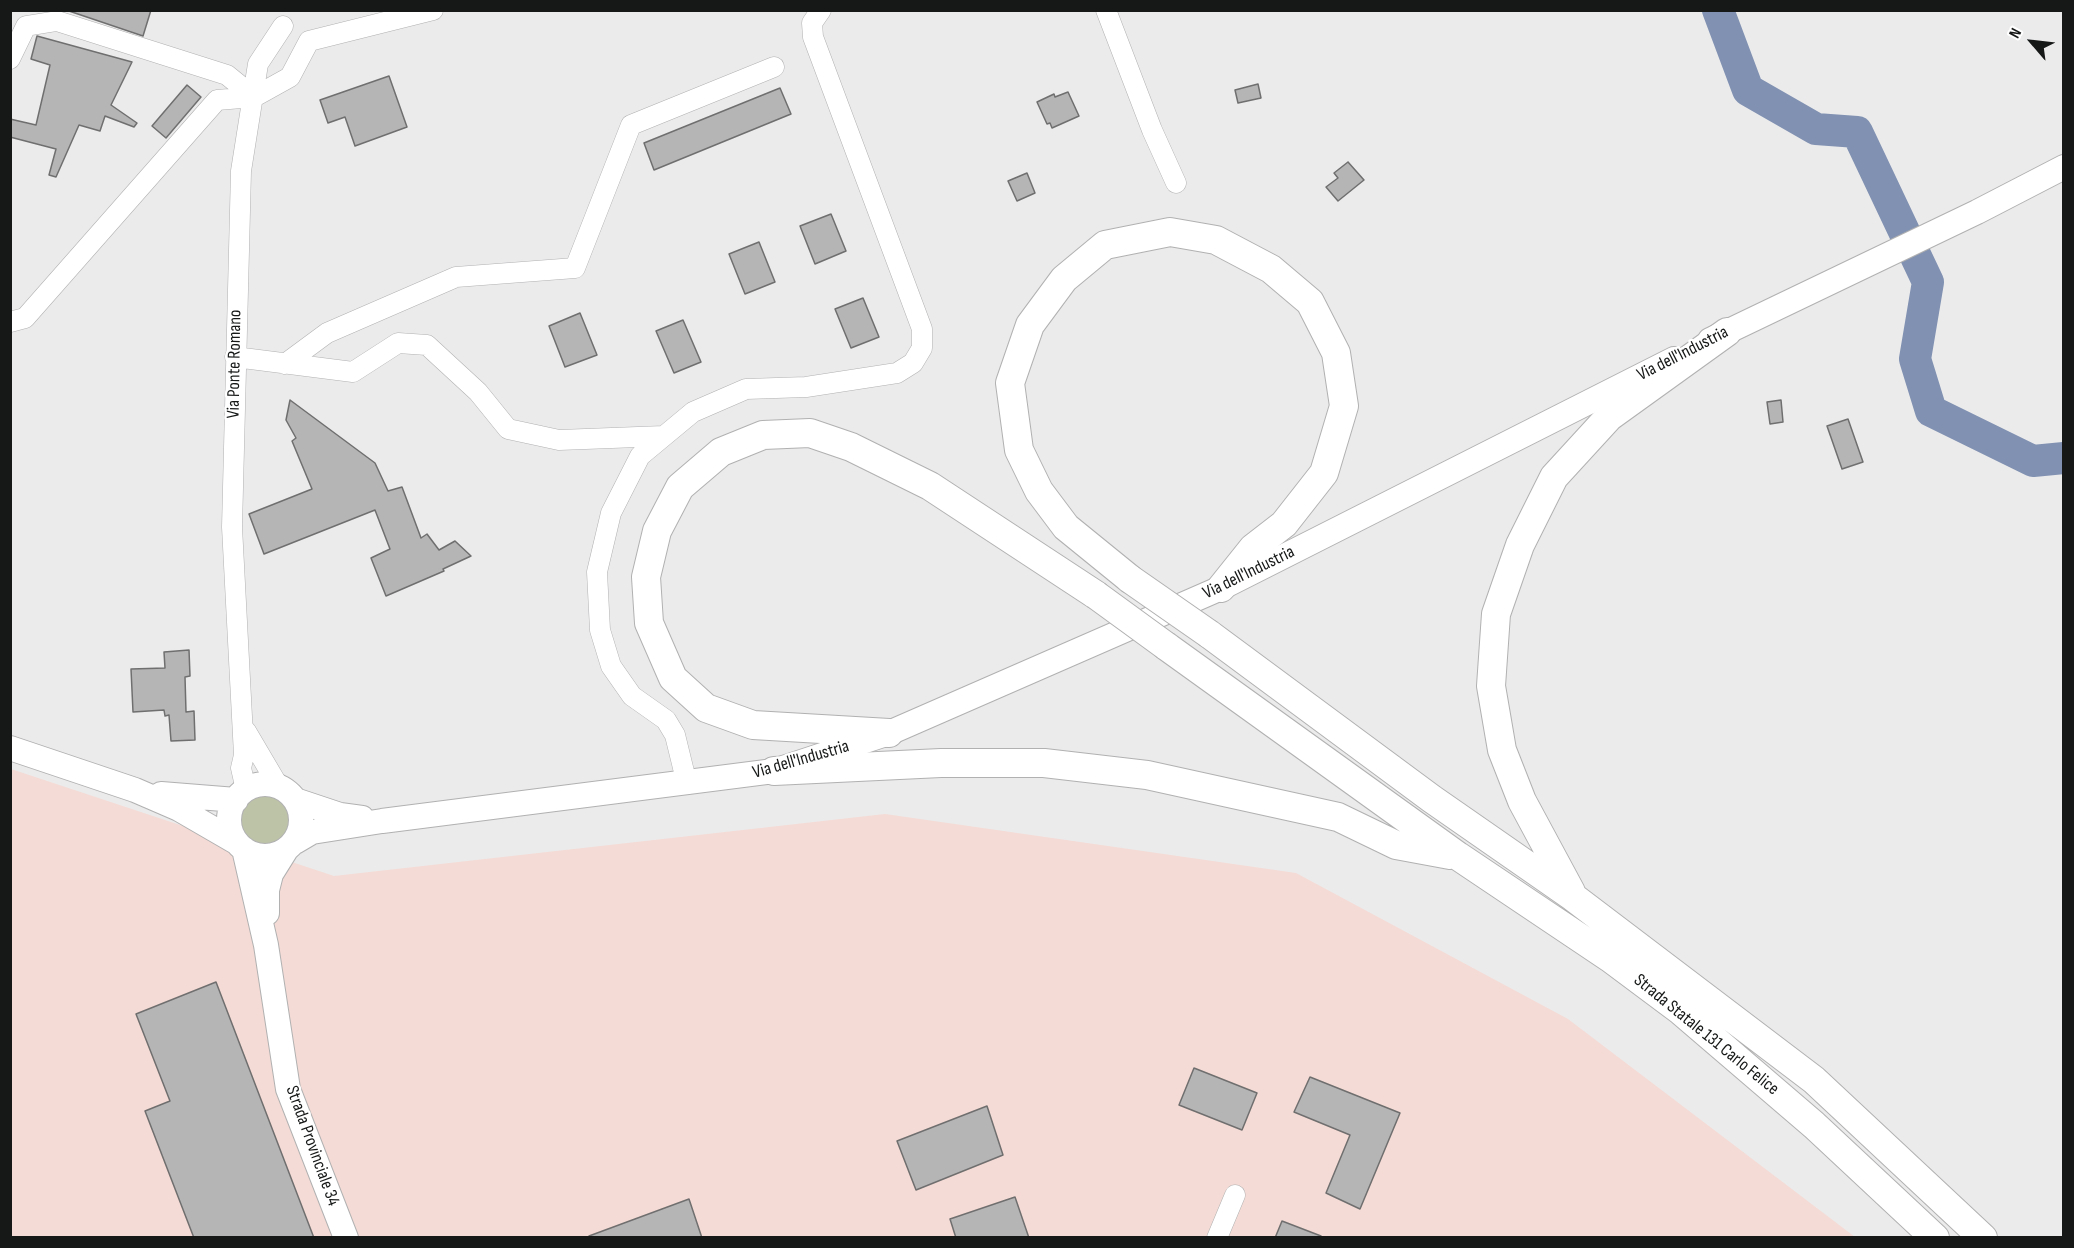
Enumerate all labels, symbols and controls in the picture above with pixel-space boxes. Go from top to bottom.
north arrow [2002,12,2062,72]
text: N [2005,25,2026,42]
street label: Via Ponte Romano [223,309,247,419]
street label: Via dell'Industria [1634,322,1732,386]
street label: Via dell'Industria [1200,542,1298,604]
street label: Via dell'Industria [750,736,852,784]
street label: Strada Statale 131 Carlo Felice [1629,970,1783,1100]
street label: Strada Provinciale 34 [280,1083,344,1209]

